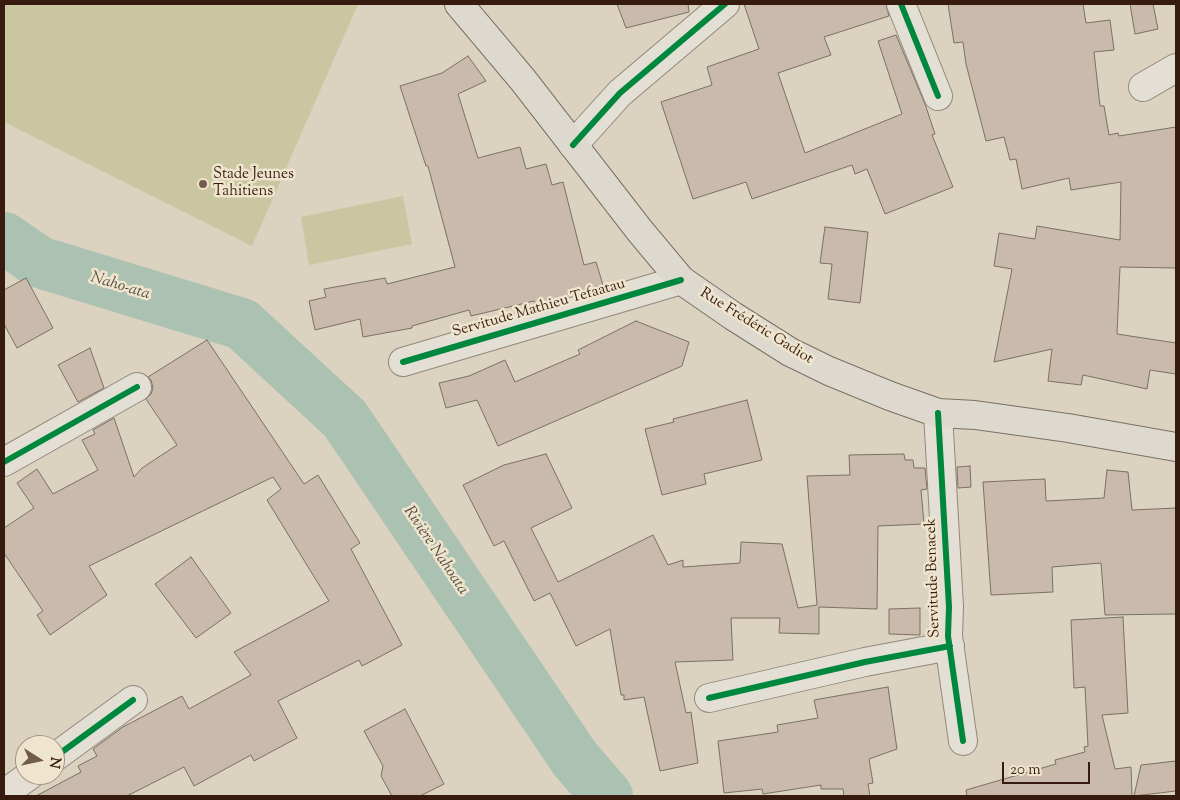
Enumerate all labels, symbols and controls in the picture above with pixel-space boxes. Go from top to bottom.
place label: Stade Jeunes Tahitiens [213,166,294,201]
marker: Stade Jeunes Tahitiens [197,178,209,190]
water label: Naho-ata [88,269,152,305]
street label: Servitude Mathieu Tefaatau [451,276,627,342]
street label: Rue Frédéric Gadiot [696,285,816,369]
water label: Rivière Nahoata [398,503,472,599]
street label: Servitude Benacek [923,518,945,638]
north arrow [15,735,65,785]
scale bar [1005,752,1092,784]
text: N [43,755,65,770]
text: 20 m [1010,760,1041,781]

